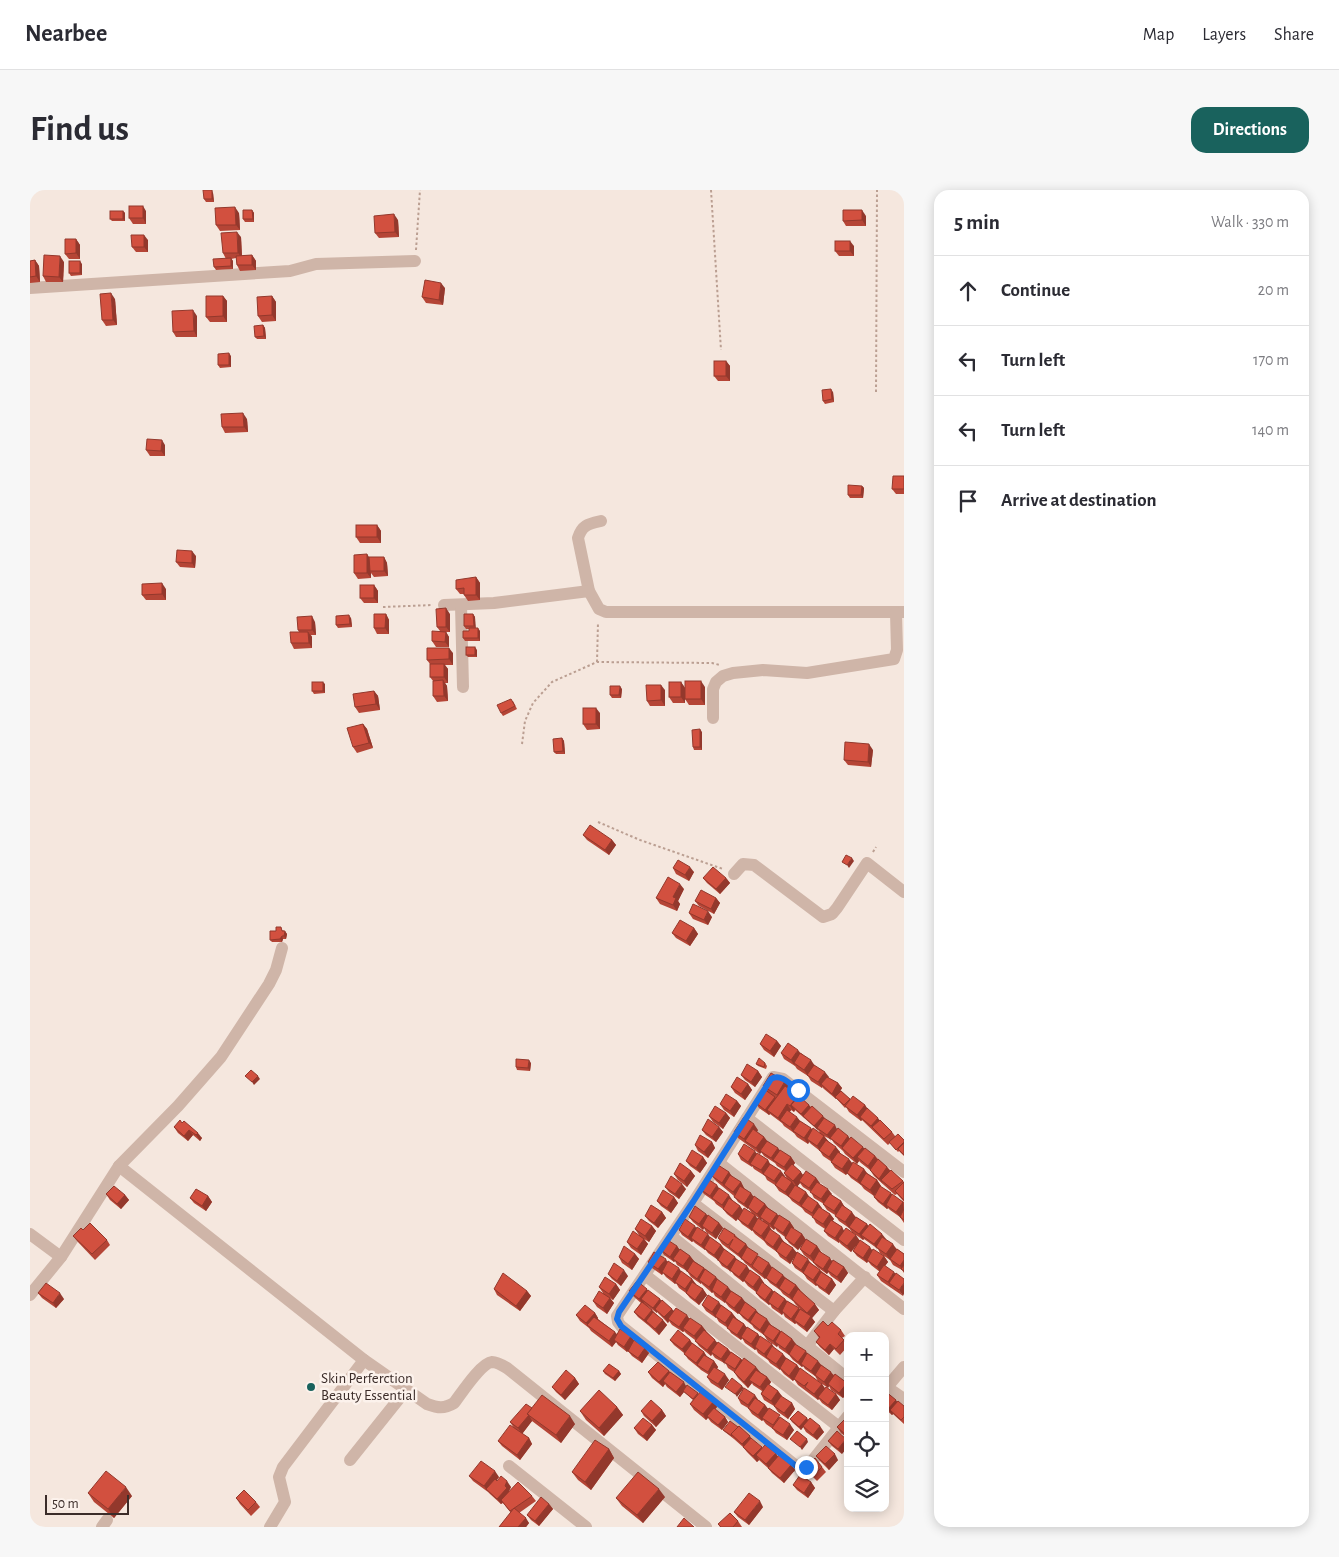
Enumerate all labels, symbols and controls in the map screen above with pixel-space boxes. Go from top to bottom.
text: Nearbee [25,22,107,46]
text: Map [1143,26,1174,44]
text: Layers [1202,26,1246,44]
text: Share [1274,26,1314,44]
button: Directions [1191,107,1309,153]
text: Find us [30,112,129,147]
text: 5 min [954,212,1000,233]
text: Walk · 330 m [1211,214,1289,230]
icon: ahead [954,277,982,305]
text: Continue [1001,281,1070,300]
text: 20 m [1258,282,1289,298]
icon: left [954,347,982,375]
text: Turn left [1001,351,1065,370]
text: 170 m [1253,352,1289,368]
icon: left [954,417,982,445]
text: Turn left [1001,421,1065,440]
text: 140 m [1252,422,1289,438]
icon: arrive [954,487,982,515]
text: Arrive at destination [1001,491,1157,510]
route start [787,1079,810,1102]
map controls [844,1332,889,1512]
button: + [844,1332,889,1377]
place label: Skin Perferction Beauty Essential [321,1371,416,1403]
button: − [844,1377,889,1422]
marker: Skin Perferction Beauty Essential [305,1381,317,1393]
button: locate [844,1422,889,1467]
route end [795,1456,818,1479]
button: layers [844,1467,889,1512]
scale bar [45,1492,129,1515]
text: 50 m [52,1497,79,1511]

